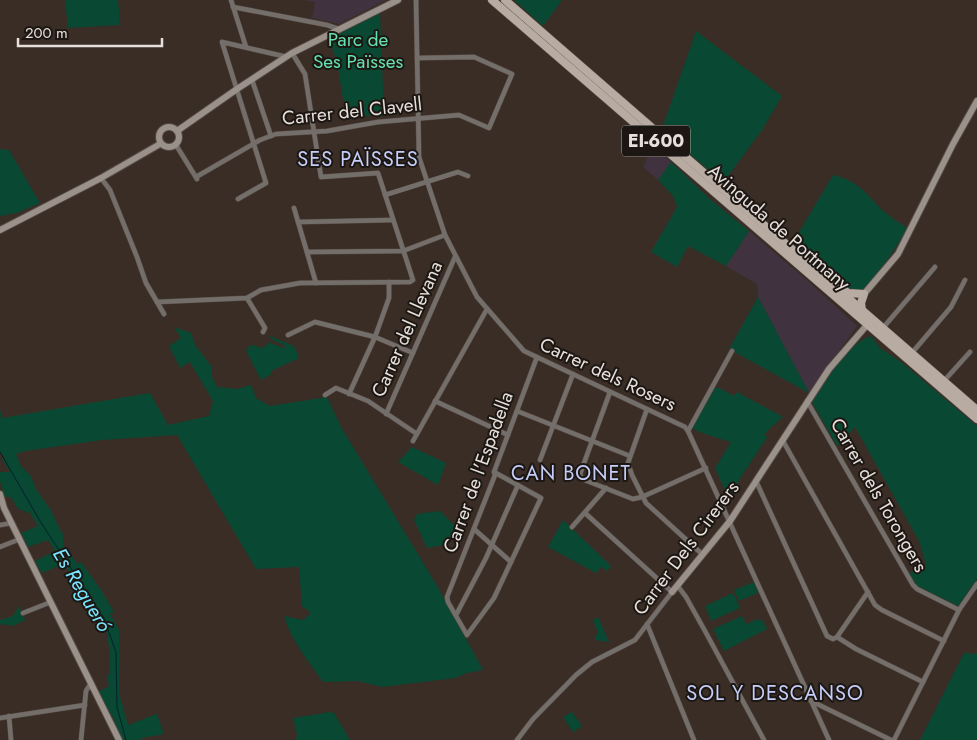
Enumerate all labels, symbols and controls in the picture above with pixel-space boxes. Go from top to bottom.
scale bar [18,15,161,47]
text: 200 m [25,22,68,44]
park label: Parc de Ses Païsses [313,26,403,75]
street label: Carrer del Clavell [281,90,423,132]
road number: EI-600 [622,125,690,156]
district label: SES PAÏSSES [297,145,419,174]
street label: Avinguda de Portmany [702,157,857,297]
street label: Carrer del Llevana [365,257,449,401]
street label: Carrer dels Rosers [535,331,681,418]
street label: Carrer de l'Espadella [436,388,520,556]
street label: Carrer dels Torongers [824,413,934,577]
district label: CAN BONET [511,459,631,488]
street label: Carrer Dels Cirerers [627,475,746,621]
water label: Es Regueró [45,542,119,638]
district label: SOL Y DESCANSO [686,679,864,708]

